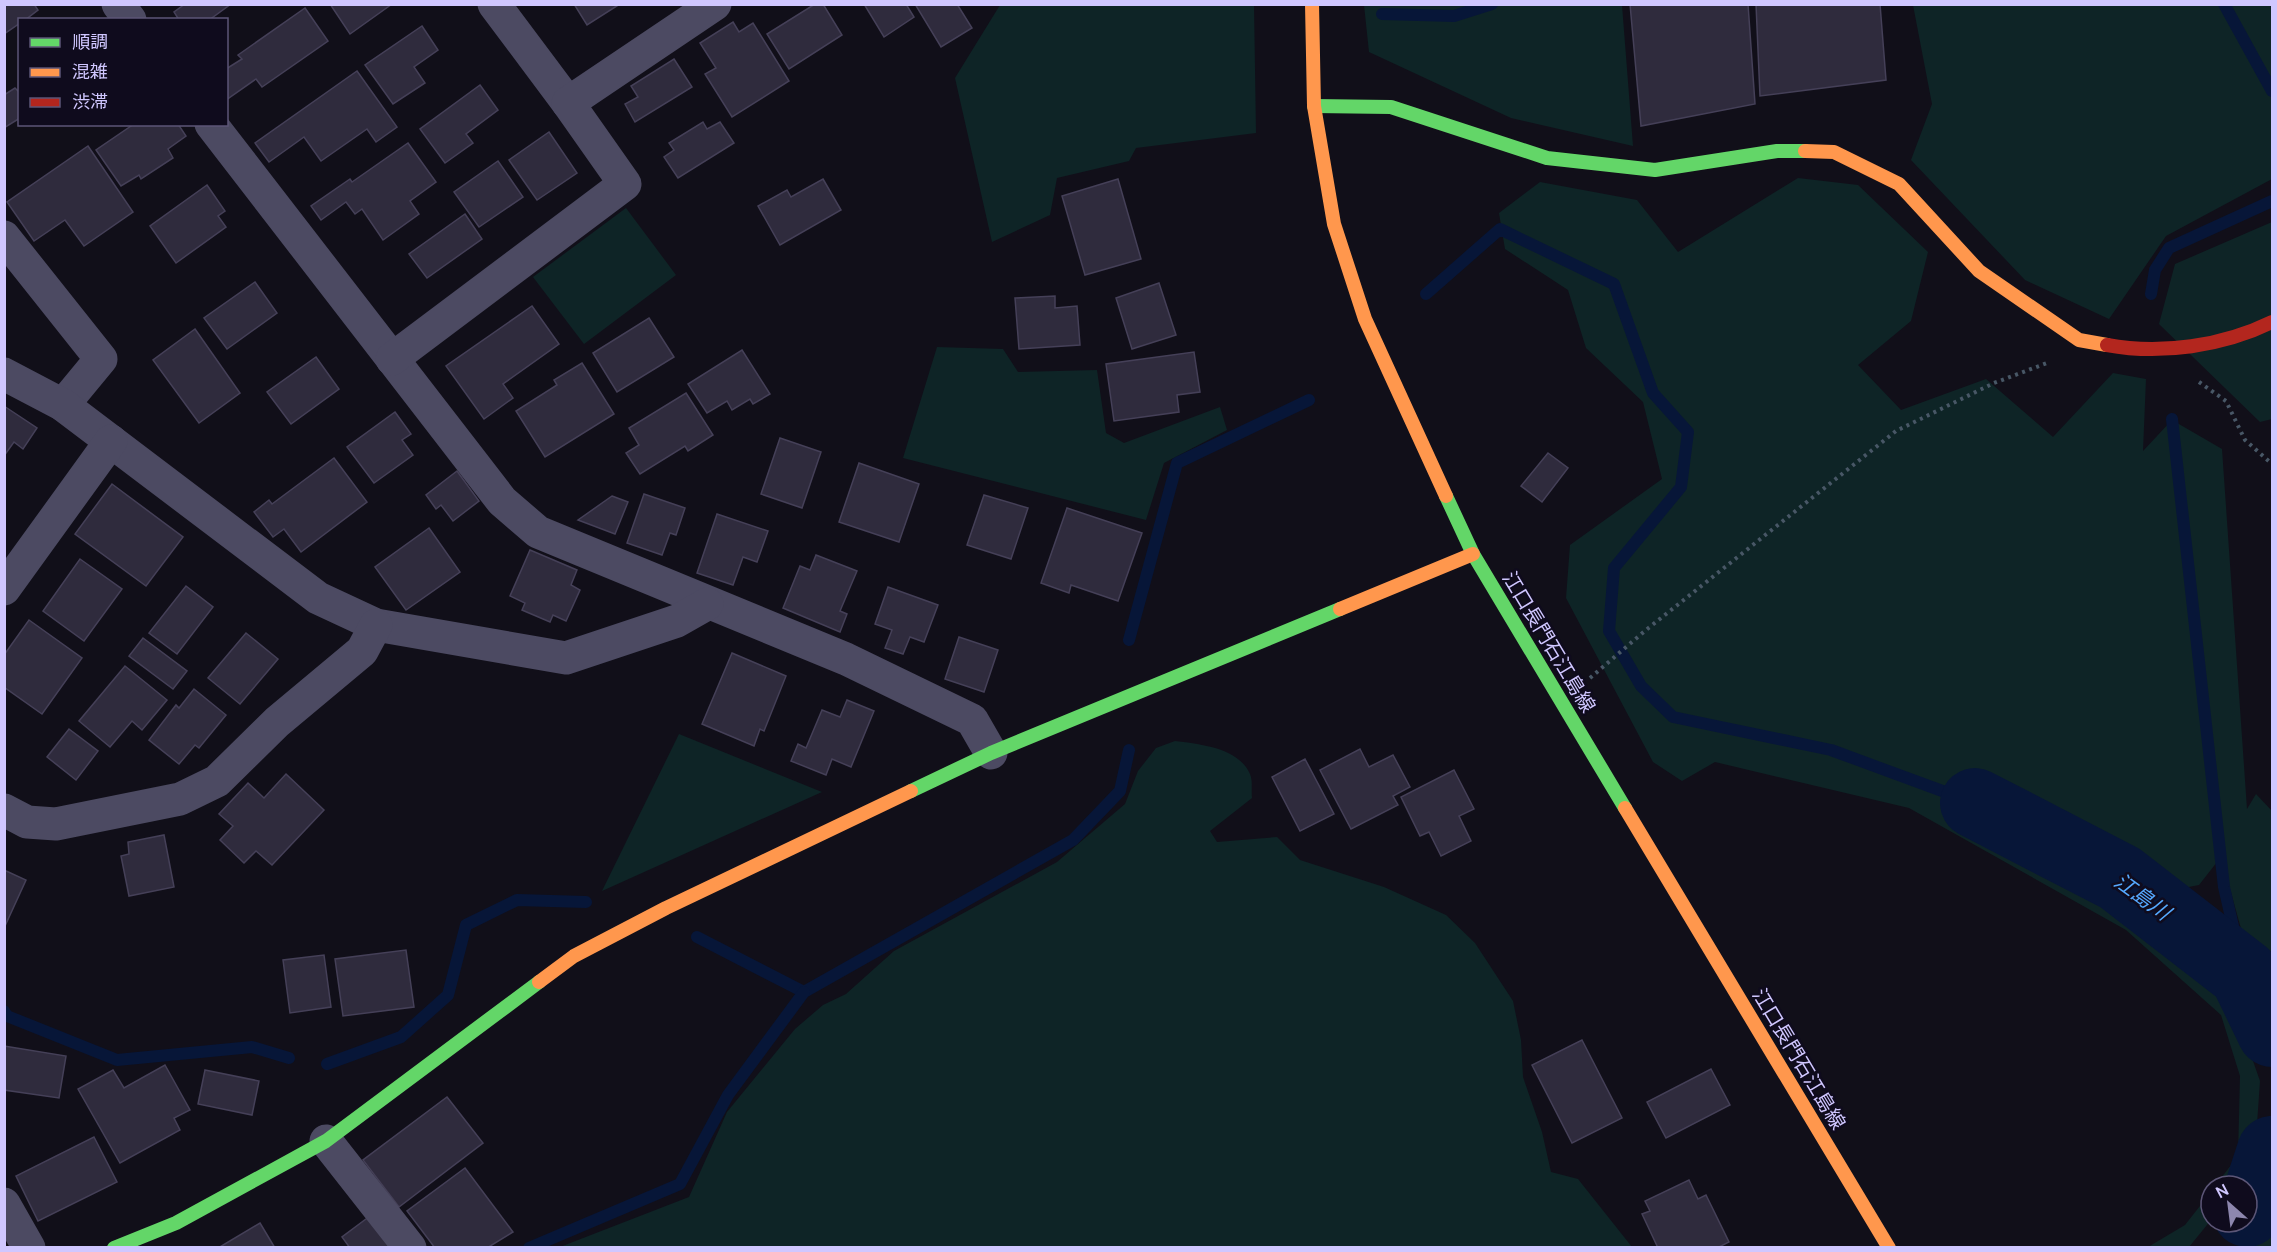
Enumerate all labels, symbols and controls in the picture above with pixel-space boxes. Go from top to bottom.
legend [18,18,228,126]
text: 順調 [72,29,108,53]
text: 混雑 [72,59,108,83]
text: 渋滞 [72,89,108,113]
street label: 江口長門石江島線 [1497,566,1602,717]
water label: 江島川 [2109,866,2178,927]
street label: 江口長門石江島線 [1747,983,1852,1134]
north arrow [2199,1174,2259,1234]
text: N [2212,1178,2232,1203]

